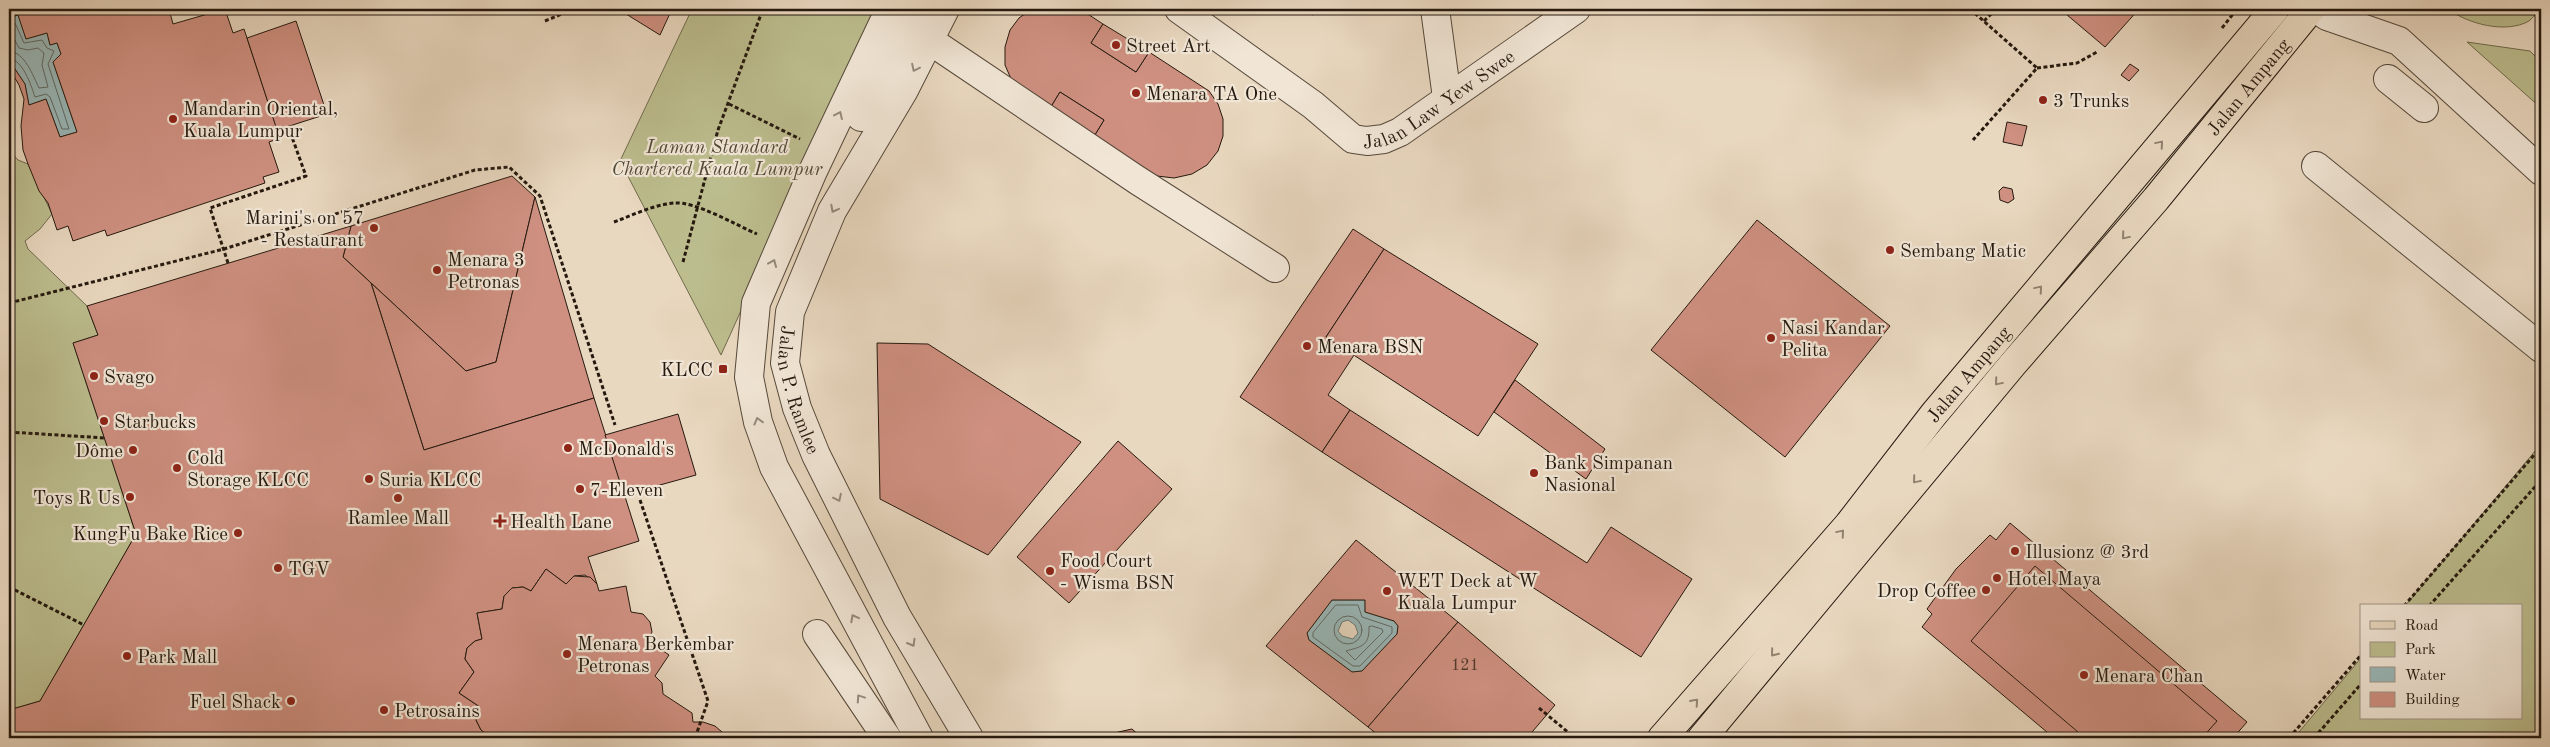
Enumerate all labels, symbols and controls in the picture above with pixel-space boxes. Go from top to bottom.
street label: Jalan Ampang [2205,35,2295,140]
place label: Street Art [1126,38,1211,57]
marker: Street Art [1110,39,1122,51]
street label: Jalan Law Yew Swee [1362,48,1519,153]
one-way arrow [911,63,922,72]
place label: Menara TA One [1146,86,1277,105]
marker: Menara TA One [1130,87,1142,99]
place label: 3 Trunks [2053,93,2129,112]
marker: 3 Trunks [2037,94,2049,106]
place label: Mandarin Oriental, Kuala Lumpur [183,101,338,142]
one-way arrow [833,111,844,120]
marker: Mandarin Oriental, Kuala Lumpur [167,113,179,125]
park label: Laman Standard Chartered Kuala Lumpur [612,139,823,180]
one-way arrow [2155,141,2163,150]
one-way arrow [830,203,840,212]
place label: Marini's on 57 - Restaurant [245,210,364,251]
marker: Marini's on 57 - Restaurant [368,222,380,234]
one-way arrow [2122,230,2130,239]
place label: Sembang Matic [1900,243,2026,262]
marker: Sembang Matic [1884,244,1896,256]
place label: Menara 3 Petronas [447,252,525,293]
one-way arrow [767,259,778,268]
marker: Menara 3 Petronas [431,264,443,276]
one-way arrow [2033,285,2042,294]
place label: Nasi Kandar Pelita [1781,320,1885,361]
street label: Jalan Ampang [1924,323,2016,427]
street label: Jalan P. Ramlee [773,325,822,457]
marker: Nasi Kandar Pelita [1765,332,1777,344]
place label: Menara BSN [1317,339,1424,358]
marker: Menara BSN [1301,340,1313,352]
place label: KLCC [660,362,713,381]
marker: KLCC [717,363,729,375]
place label: Svago [104,369,154,388]
marker: Svago [88,370,100,382]
one-way arrow [1994,377,2003,386]
place label: Starbucks [114,414,196,433]
marker: Starbucks [98,415,110,427]
one-way arrow [754,417,764,426]
place label: McDonald's [578,441,674,460]
marker: McDonald's [562,442,574,454]
place label: Dôme [75,443,123,462]
marker: Dôme [127,444,139,456]
place label: Cold Storage KLCC [187,450,309,491]
place label: Bank Simpanan Nasional [1544,455,1673,496]
marker: Cold Storage KLCC [171,462,183,474]
marker: Bank Simpanan Nasional [1528,467,1540,479]
place label: Suria KLCC [379,472,481,491]
marker: Suria KLCC [363,473,375,485]
one-way arrow [1913,475,1922,484]
place label: 7-Eleven [590,482,663,501]
marker: 7-Eleven [574,483,586,495]
place label: Toys R Us [33,490,120,509]
marker: Toys R Us [124,491,136,503]
marker: Ramlee Mall [392,492,404,504]
one-way arrow [832,493,842,502]
place label: Ramlee Mall [347,510,449,529]
place label: Health Lane [510,514,612,533]
marker: Health Lane [494,515,506,527]
place label: KungFu Bake Rice [72,526,228,545]
marker: KungFu Bake Rice [232,527,244,539]
one-way arrow [1835,530,1843,539]
place label: Illusionz @ 3rd [2025,544,2149,563]
marker: Illusionz @ 3rd [2009,545,2021,557]
place label: Food Court - Wisma BSN [1060,553,1175,594]
place label: TGV [288,561,330,580]
marker: TGV [272,562,284,574]
marker: Food Court - Wisma BSN [1044,565,1056,577]
place label: Hotel Maya [2007,571,2102,590]
marker: Hotel Maya [1991,572,2003,584]
place label: WET Deck at W Kuala Lumpur [1397,573,1538,614]
place label: Drop Coffee [1877,583,1976,602]
marker: Drop Coffee [1980,584,1992,596]
marker: WET Deck at W Kuala Lumpur [1381,585,1393,597]
legend [2360,604,2522,720]
one-way arrow [850,614,860,623]
text: Road [2405,619,2439,634]
place label: Menara Berkembar Petronas [577,636,734,677]
one-way arrow [906,637,916,646]
text: Park [2405,643,2436,658]
marker: Menara Berkembar Petronas [561,648,573,660]
one-way arrow [1771,648,1780,657]
place label: Park Mall [137,649,217,668]
marker: Park Mall [121,650,133,662]
house number: 121 [1451,658,1479,674]
place label: Menara Chan [2094,668,2204,687]
marker: Menara Chan [2078,669,2090,681]
text: Water [2405,669,2446,684]
text: Building [2405,693,2460,708]
place label: Fuel Shack [189,694,281,713]
one-way arrow [857,694,866,704]
marker: Fuel Shack [285,695,297,707]
one-way arrow [1689,698,1698,707]
place label: Petrosains [394,703,480,722]
marker: Petrosains [378,704,390,716]

